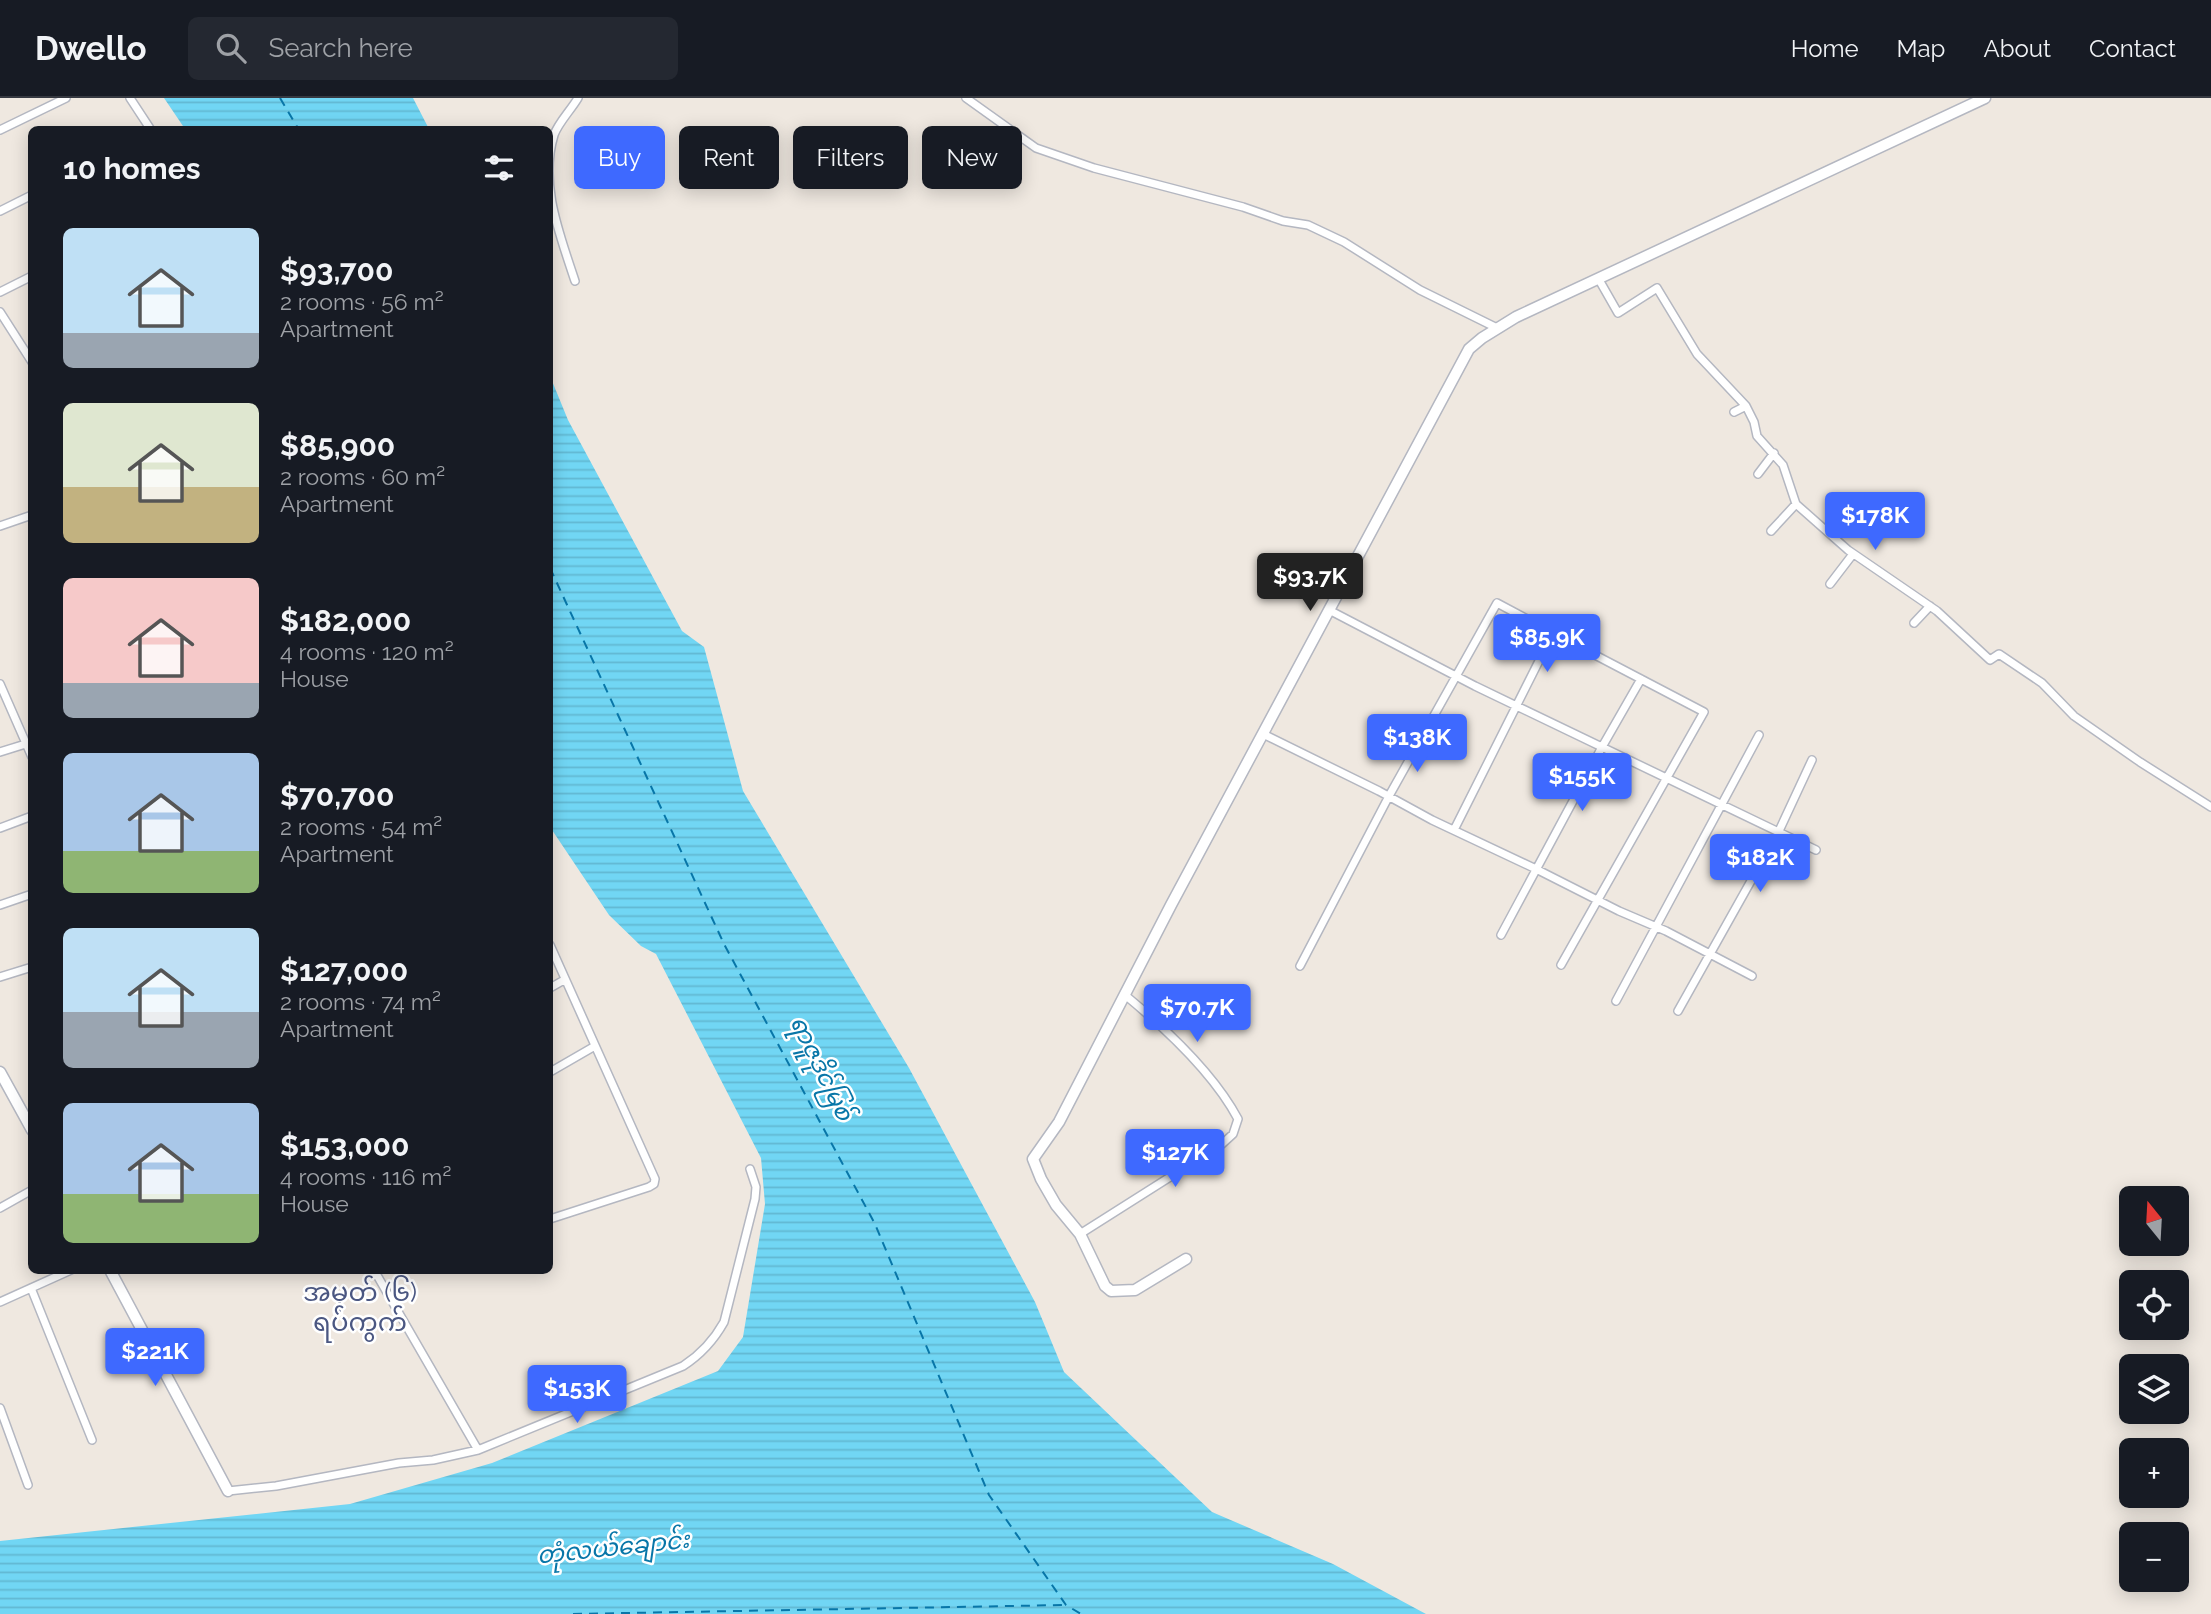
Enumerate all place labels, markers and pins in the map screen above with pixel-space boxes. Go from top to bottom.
pin: $178K [1826,492,1924,552]
pin: $93.7K [1253,554,1367,613]
pin: $85.9K [1490,614,1604,674]
pin: $138K [1368,714,1466,774]
pin: $155K [1533,754,1631,813]
pin: $182K [1711,834,1809,894]
pin: $70.7K [1140,984,1254,1044]
pin: $127K [1126,1130,1224,1189]
pin: $221K [106,1328,204,1388]
pin: $153K [528,1366,626,1425]

